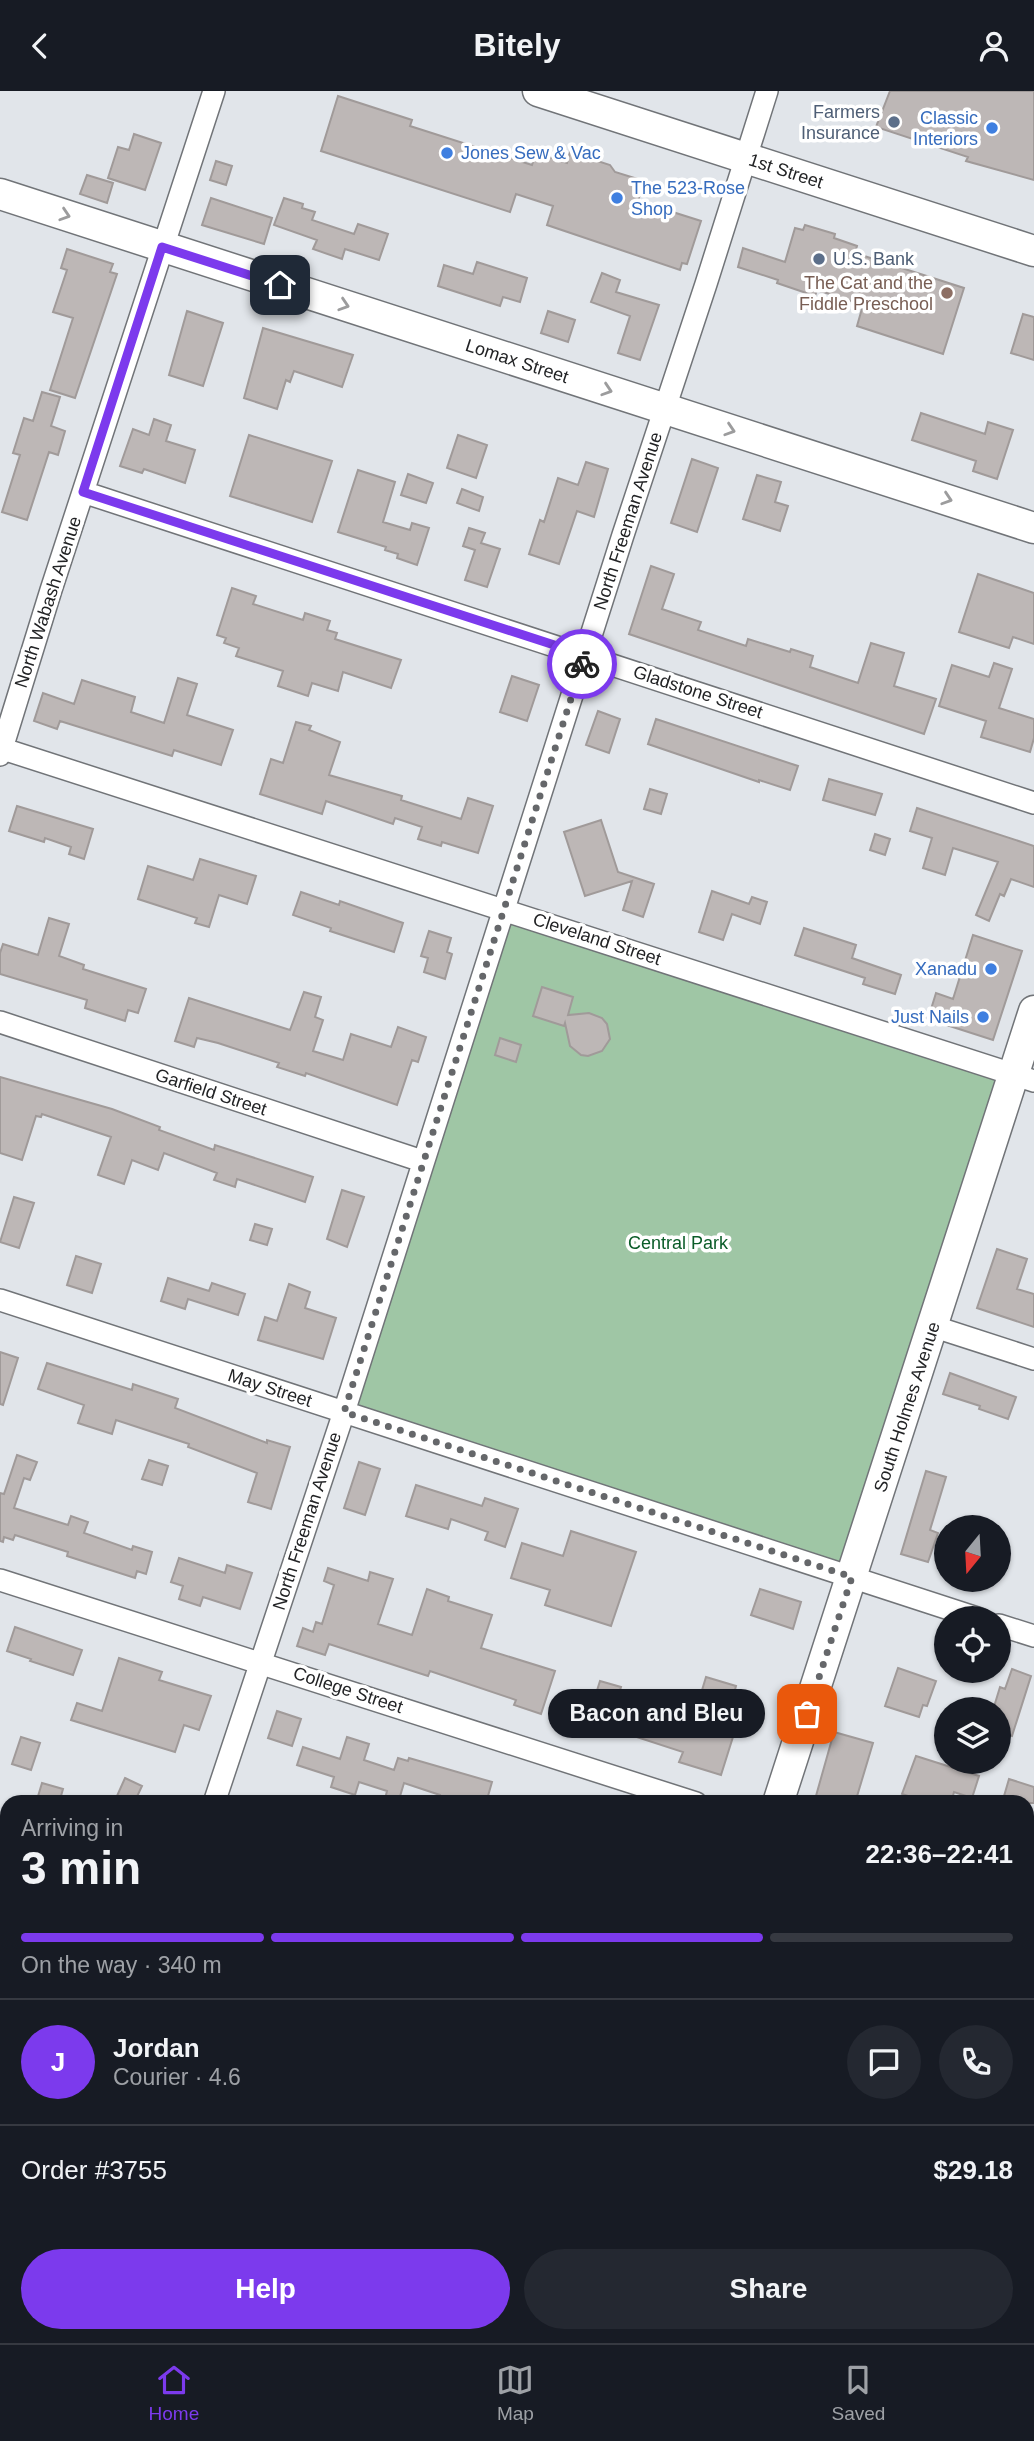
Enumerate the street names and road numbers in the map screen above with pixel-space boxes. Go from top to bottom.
street label: 1st Street [746,150,826,192]
street label: Lomax Street [463,335,571,387]
street label: North Freeman Avenue [590,430,666,612]
street label: North Wabash Avenue [11,514,85,690]
street label: Gladstone Street [631,662,765,722]
street label: Cleveland Street [531,909,663,969]
street label: Garfield Street [153,1065,269,1119]
street label: South Holmes Avenue [870,1319,944,1495]
street label: May Street [226,1365,314,1411]
street label: North Freeman Avenue [269,1430,345,1612]
street label: College Street [291,1663,405,1717]

